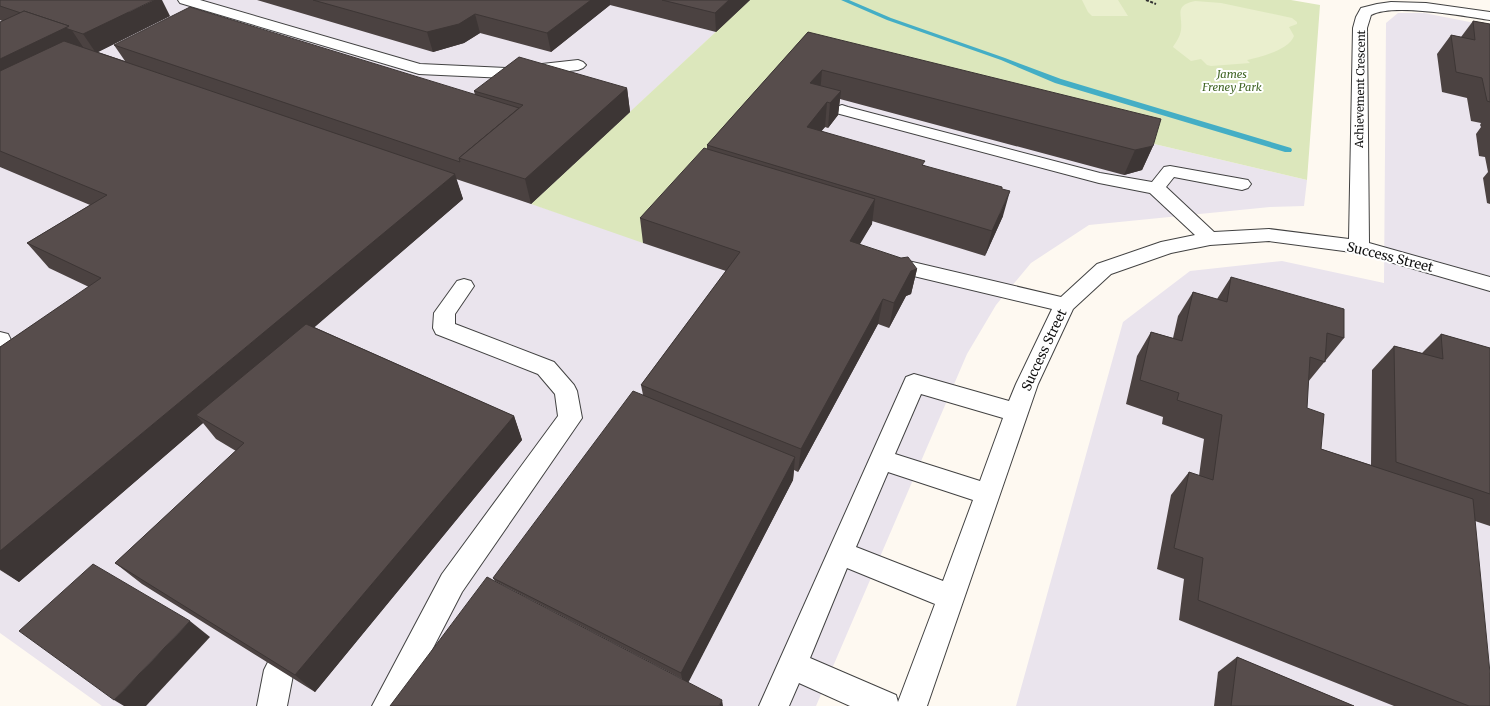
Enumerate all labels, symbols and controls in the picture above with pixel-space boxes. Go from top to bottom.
street label: Achievement Crescent [1352,29,1368,149]
park label: James Freney Park [1201,67,1262,94]
street label: Success Street [1345,238,1435,276]
street label: Success Street [1018,306,1070,394]

